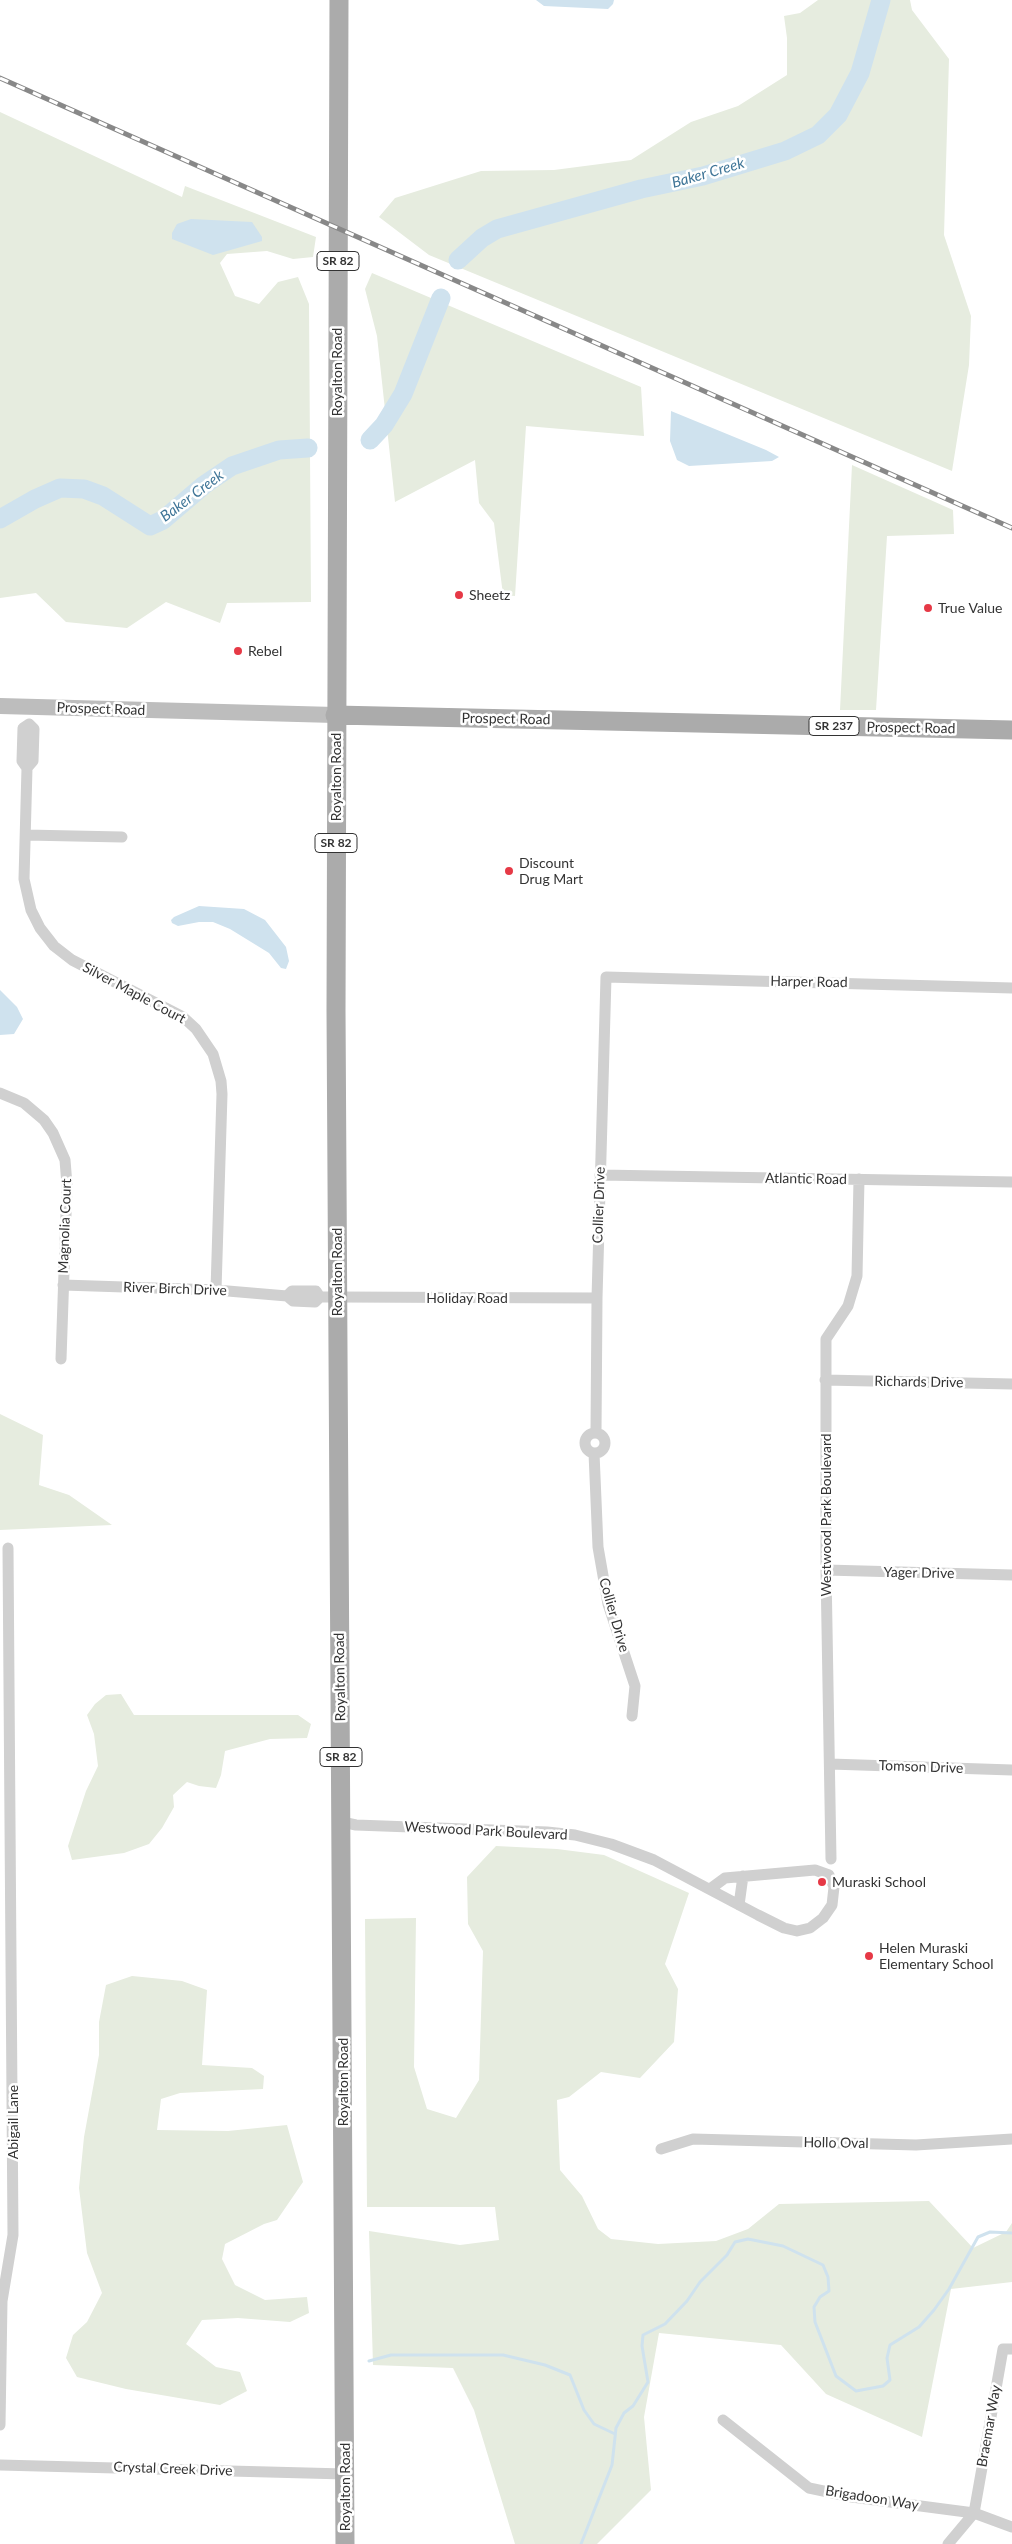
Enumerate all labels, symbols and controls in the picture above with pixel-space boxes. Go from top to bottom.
water label: Baker Creek [670,154,746,192]
road number: SR 82 [317,252,359,270]
street label: Royalton Road [329,328,345,416]
water label: Baker Creek [157,466,227,526]
place label: Sheetz [469,587,510,603]
marker: Sheetz [453,589,465,601]
place label: True Value [938,600,1003,616]
marker: True Value [922,602,934,614]
place label: Rebel [248,643,282,659]
marker: Rebel [232,645,244,657]
street label: Prospect Road [56,699,146,719]
street label: Prospect Road [462,710,550,728]
road number: SR 237 [809,716,859,736]
street label: Prospect Road [867,719,955,737]
street label: Royalton Road [328,733,344,821]
road number: SR 82 [315,834,357,852]
place label: Discount Drug Mart [519,855,583,888]
marker: Discount Drug Mart [503,865,515,877]
street label: Silver Maple Court [80,959,188,1027]
street label: Harper Road [770,973,848,991]
street label: Collier Drive [589,1166,609,1244]
street label: Atlantic Road [765,1170,847,1188]
street label: Magnolia Court [55,1178,75,1274]
street label: Royalton Road [329,1228,345,1316]
street label: River Birch Drive [123,1279,227,1299]
street label: Holiday Road [426,1290,508,1306]
street label: Richards Drive [874,1373,964,1391]
street label: Westwood Park Boulevard [818,1433,834,1597]
street label: Yager Drive [883,1564,955,1582]
street label: Collier Drive [595,1576,633,1654]
street label: Royalton Road [331,1632,349,1722]
road number: SR 82 [320,1748,362,1766]
street label: Tomson Drive [878,1757,964,1777]
street label: Westwood Park Boulevard [404,1818,568,1844]
place label: Muraski School [832,1874,926,1890]
marker: Muraski School [816,1876,828,1888]
place label: Helen Muraski Elementary School [879,1940,993,1972]
marker: Helen Muraski Elementary School [863,1950,875,1962]
street label: Royalton Road [335,2038,351,2126]
street label: Abigail Lane [5,2085,21,2159]
street label: Hollo Oval [803,2134,869,2152]
street label: Braemar Way [974,2384,1004,2468]
street label: Royalton Road [337,2443,353,2531]
street label: Crystal Creek Drive [113,2459,233,2479]
street label: Brigadoon Way [824,2482,920,2514]

